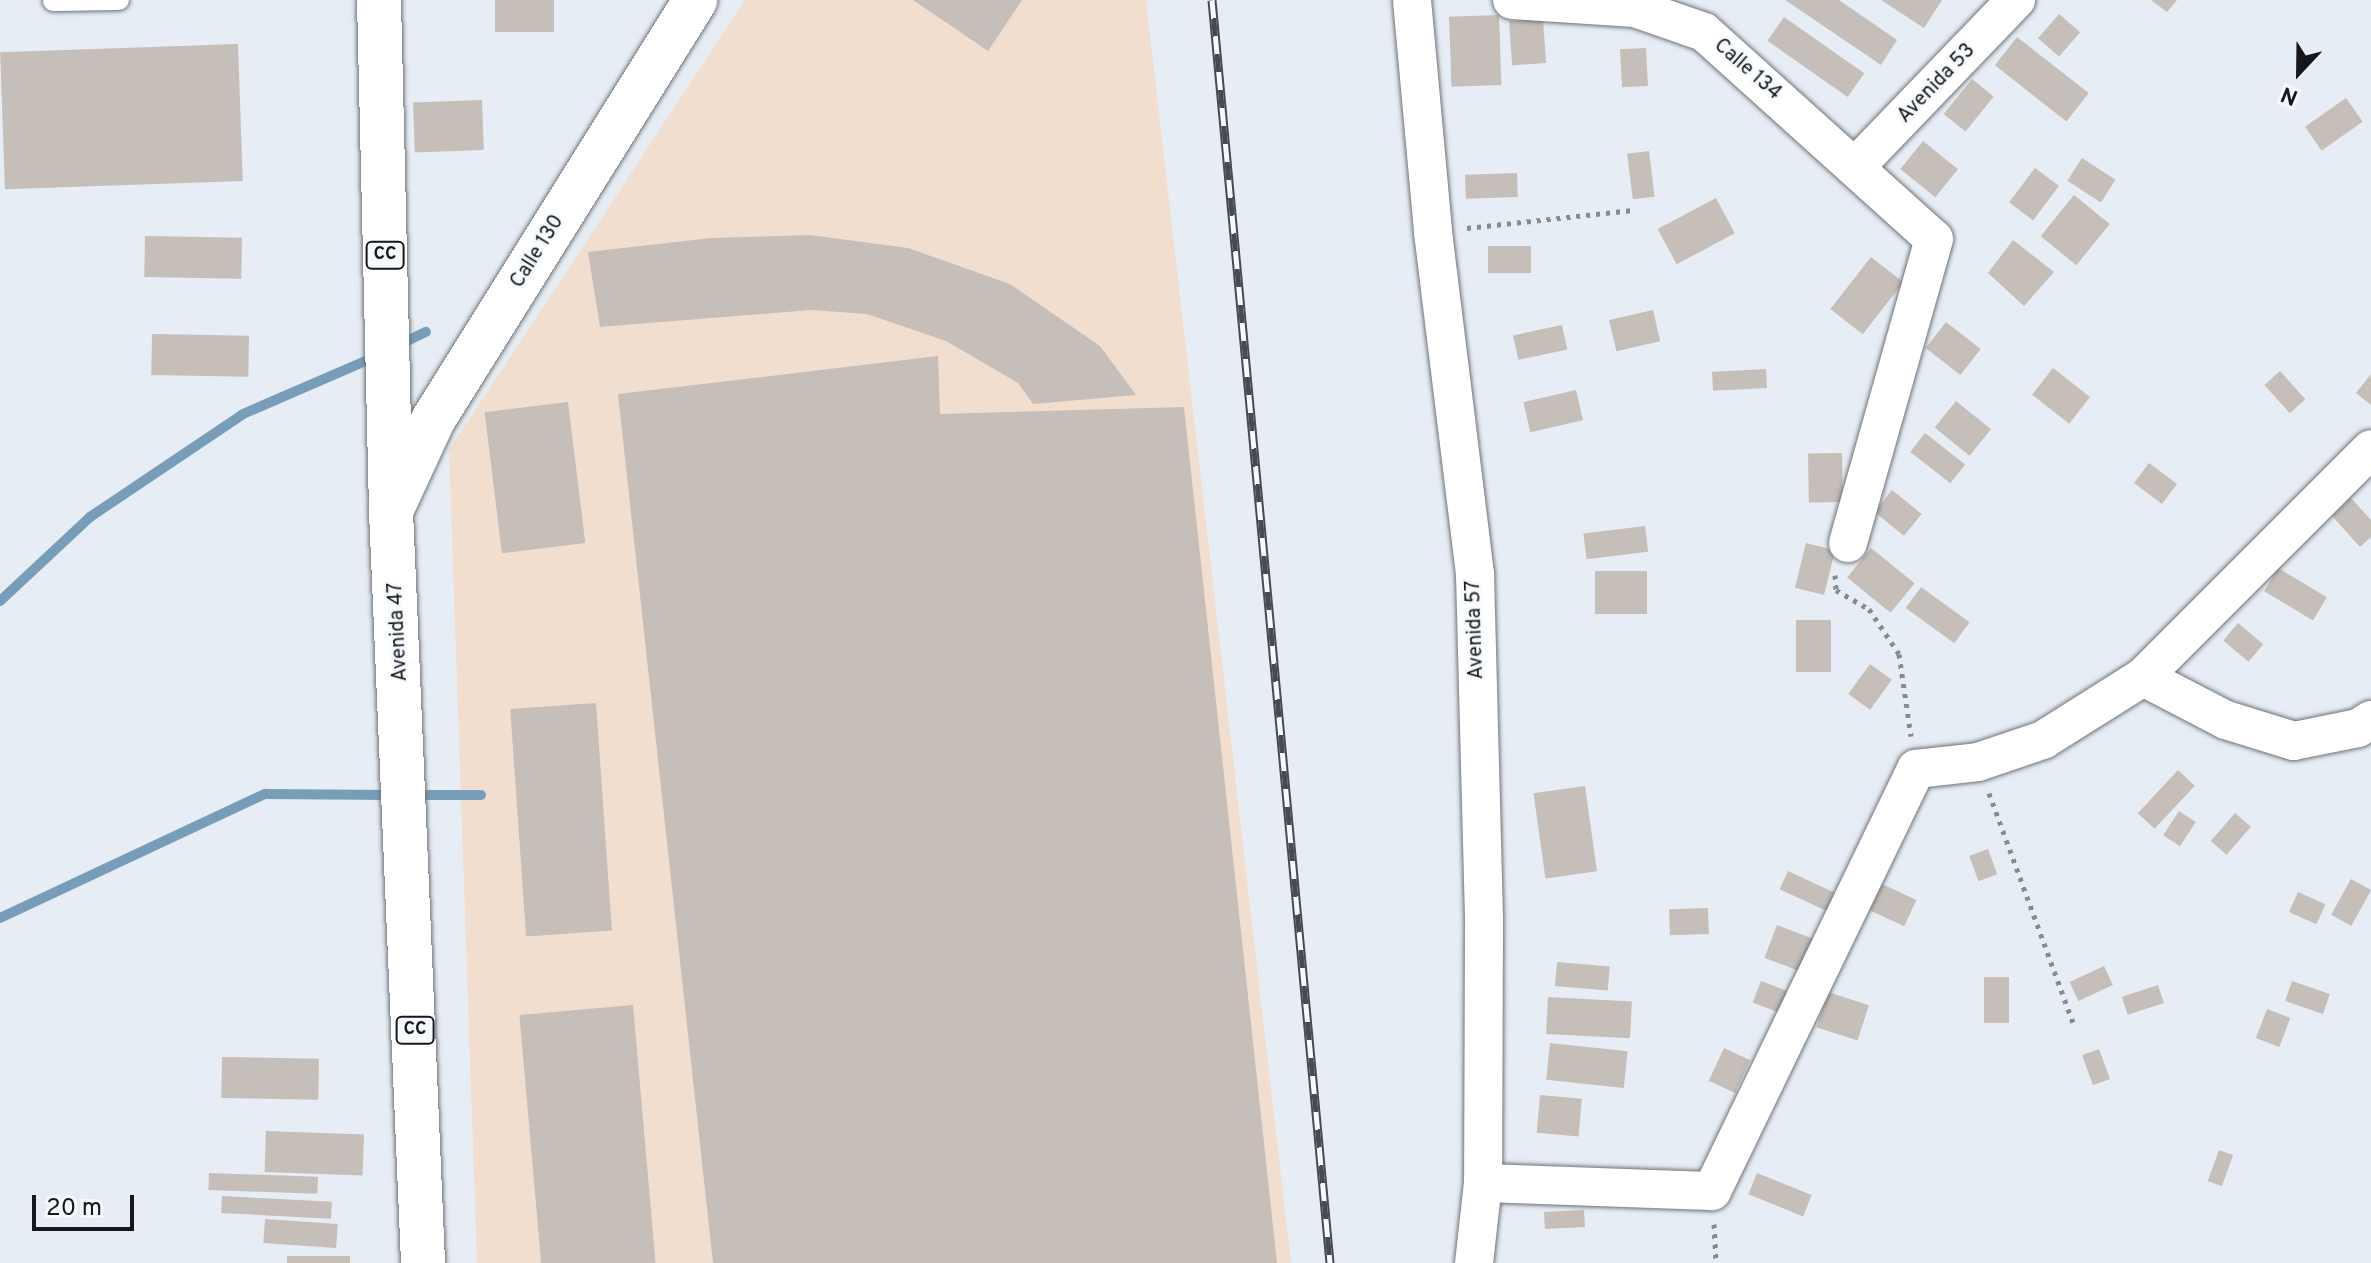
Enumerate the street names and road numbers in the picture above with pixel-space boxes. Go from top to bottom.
street label: Calle 134 [1708,34,1786,106]
street label: Avenida 53 [1893,39,1981,129]
street label: Calle 130 [506,211,570,293]
road number: CC [365,241,405,269]
street label: Avenida 57 [1462,580,1490,680]
street label: Avenida 47 [384,582,414,682]
road number: CC [395,1016,435,1044]

